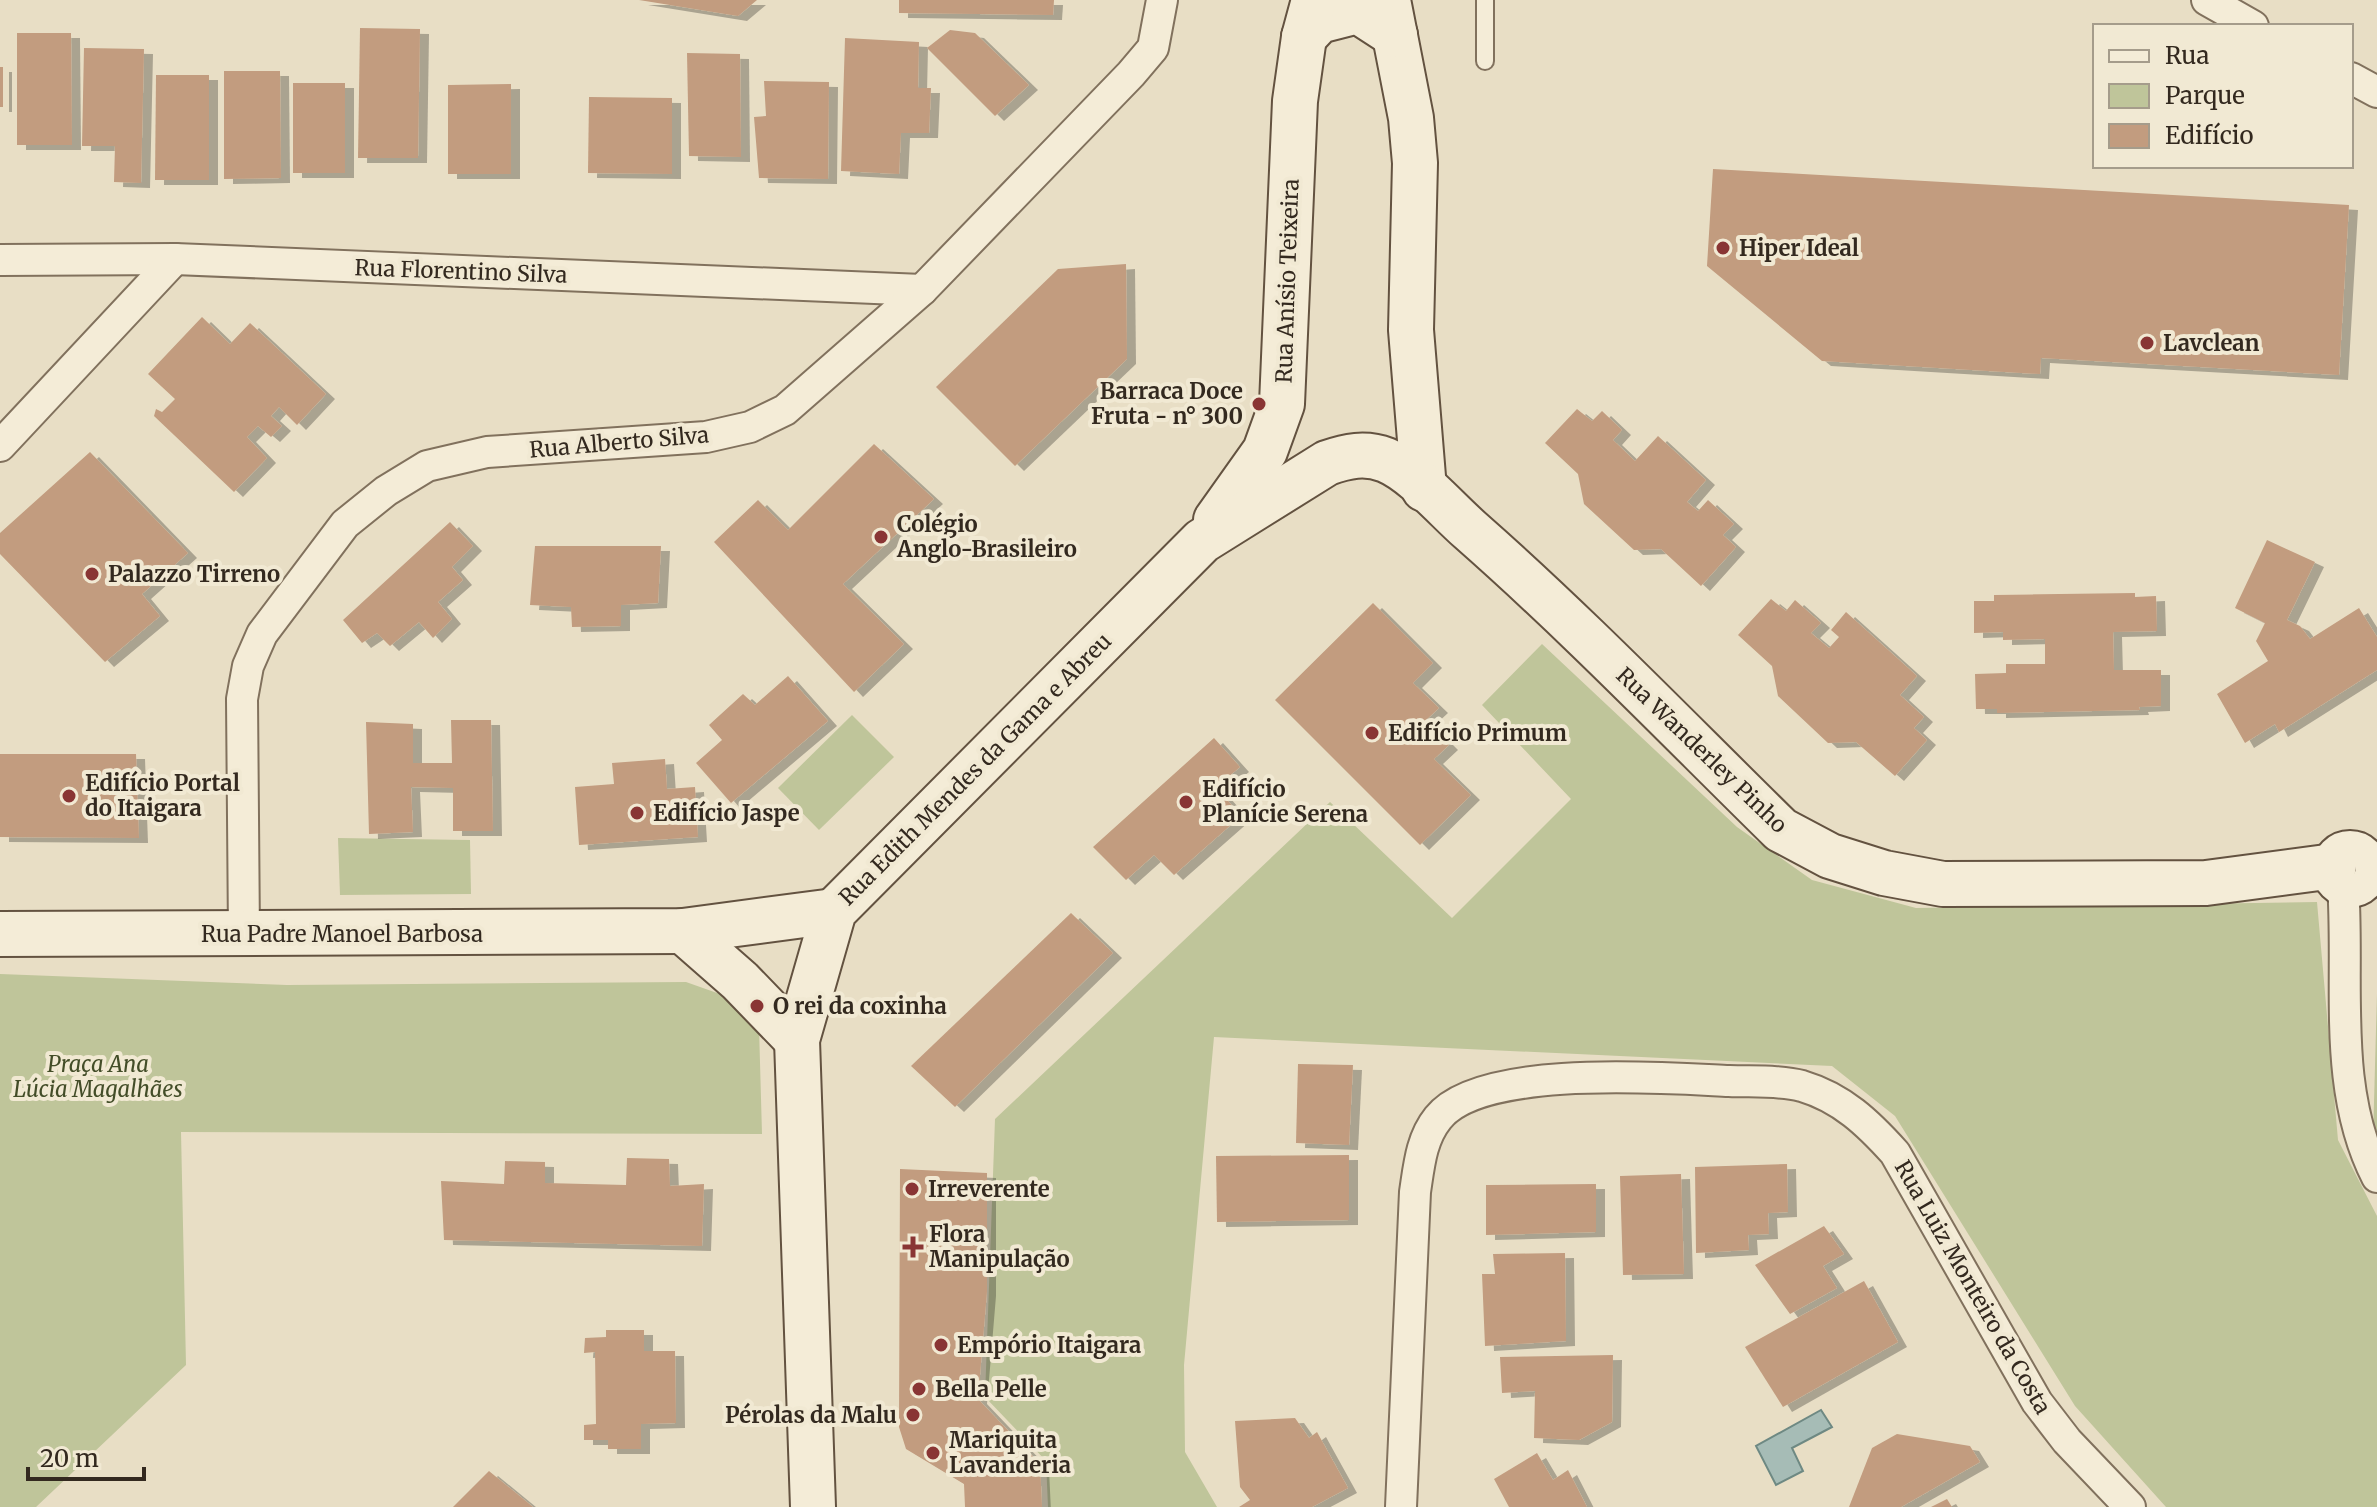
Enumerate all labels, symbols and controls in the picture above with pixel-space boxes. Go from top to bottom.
legend [2093,24,2353,168]
text: Rua [2165,40,2209,71]
text: Parque [2165,80,2245,111]
text: Edifício [2165,120,2253,151]
street label: Rua Anísio Teixeira [1269,178,1305,384]
place label: Hiper Ideal [1739,234,1859,262]
marker: Hiper Ideal [1714,239,1732,257]
street label: Rua Florentino Silva [354,253,568,289]
place label: Lavclean [2163,329,2260,357]
marker: Lavclean [2138,334,2156,352]
place label: Barraca Doce Fruta - n° 300 [1091,377,1243,430]
marker: Barraca Doce Fruta - n° 300 [1250,395,1268,413]
street label: Rua Alberto Silva [528,420,710,464]
place label: Colégio Anglo-Brasileiro [896,510,1077,563]
marker: Colégio Anglo-Brasileiro [872,528,890,546]
place label: Palazzo Tirreno [108,560,280,588]
marker: Palazzo Tirreno [83,565,101,583]
street label: Rua Edith Mendes da Gama e Abreu [833,627,1117,911]
street label: Rua Wanderley Pinho [1611,661,1793,839]
place label: Edifício Primum [1388,719,1567,747]
marker: Edifício Primum [1363,724,1381,742]
place label: Edifício Portal do Itaigara [85,769,240,822]
place label: Edifício Planície Serena [1202,775,1368,828]
marker: Edifício Portal do Itaigara [60,787,78,805]
marker: Edifício Planície Serena [1177,793,1195,811]
place label: Edifício Jaspe [653,799,800,827]
marker: Edifício Jaspe [628,804,646,822]
street label: Rua Padre Manoel Barbosa [201,920,483,948]
place label: O rei da coxinha [773,992,947,1020]
marker: O rei da coxinha [748,997,766,1015]
park label: Praça Ana Lúcia Magalhães [13,1050,183,1103]
street label: Rua Luiz Monteiro da Costa [1889,1155,2057,1419]
place label: Irreverente [928,1175,1050,1203]
marker: Irreverente [903,1180,921,1198]
place label: Flora Manipulação [929,1220,1070,1273]
marker: Flora Manipulação [904,1238,922,1256]
place label: Empório Itaigara [957,1331,1141,1359]
marker: Empório Itaigara [932,1336,950,1354]
place label: Bella Pelle [935,1375,1047,1403]
marker: Bella Pelle [910,1380,928,1398]
place label: Pérolas da Malu [725,1401,897,1429]
marker: Pérolas da Malu [904,1406,922,1424]
place label: Mariquita Lavanderia [949,1426,1071,1479]
scale bar [28,1431,144,1481]
text: 20 m [40,1443,99,1474]
marker: Mariquita Lavanderia [924,1444,942,1462]

